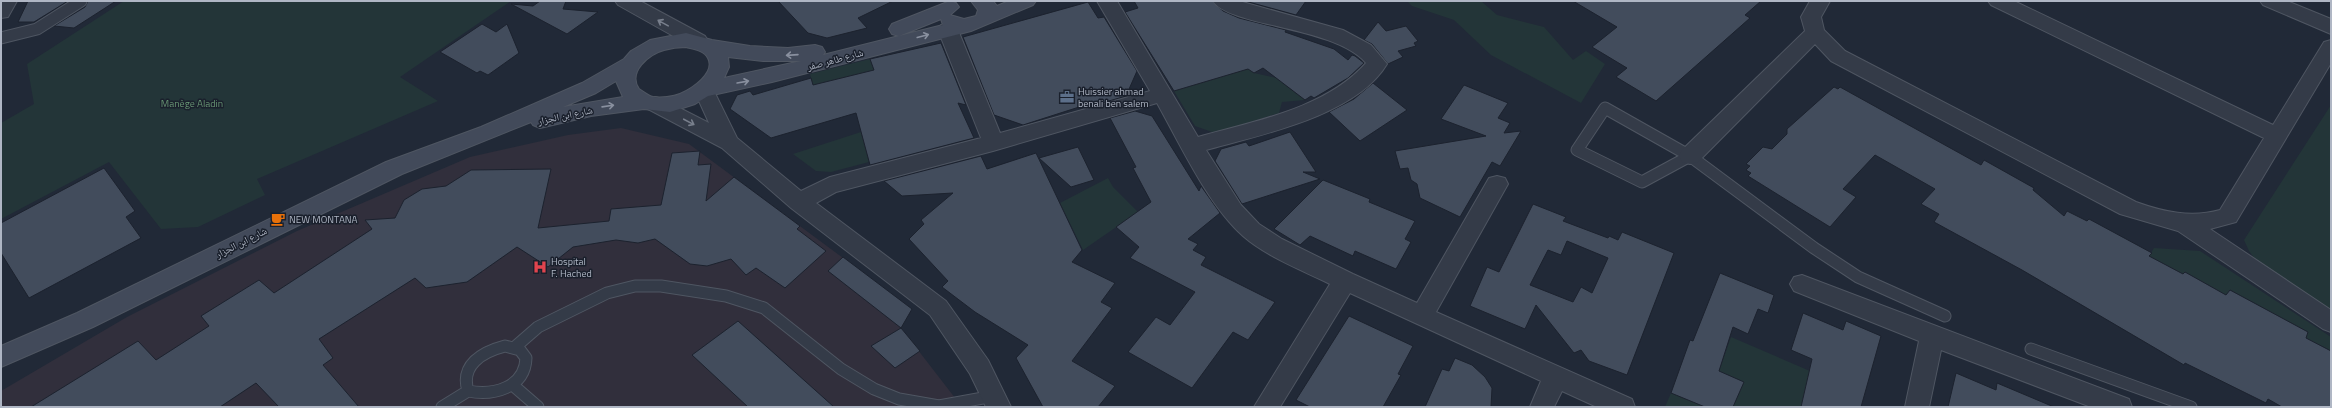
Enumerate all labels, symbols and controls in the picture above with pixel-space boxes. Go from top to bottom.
one-way arrow [658,18,670,26]
one-way arrow [916,32,929,39]
street label: شارع طاهر صفر [804,45,865,74]
one-way arrow [786,52,799,59]
one-way arrow [736,77,749,85]
place label: Huissier ahmad benali ben salem [1078,84,1149,111]
office icon: Huissier ahmad benali ben salem [1059,89,1075,105]
park label: Manège Aladin [161,96,223,111]
street label: شارع ابن الجزار [535,102,594,129]
one-way arrow [602,102,615,110]
one-way arrow [683,119,695,127]
cafe icon: NEW MONTANA [270,211,286,227]
place label: NEW MONTANA [289,212,358,227]
street label: شارع ابن الجزار [212,223,270,262]
place label: Hospital F. Hached [551,254,592,281]
hospital icon: Hospital F. Hached [532,259,548,275]

